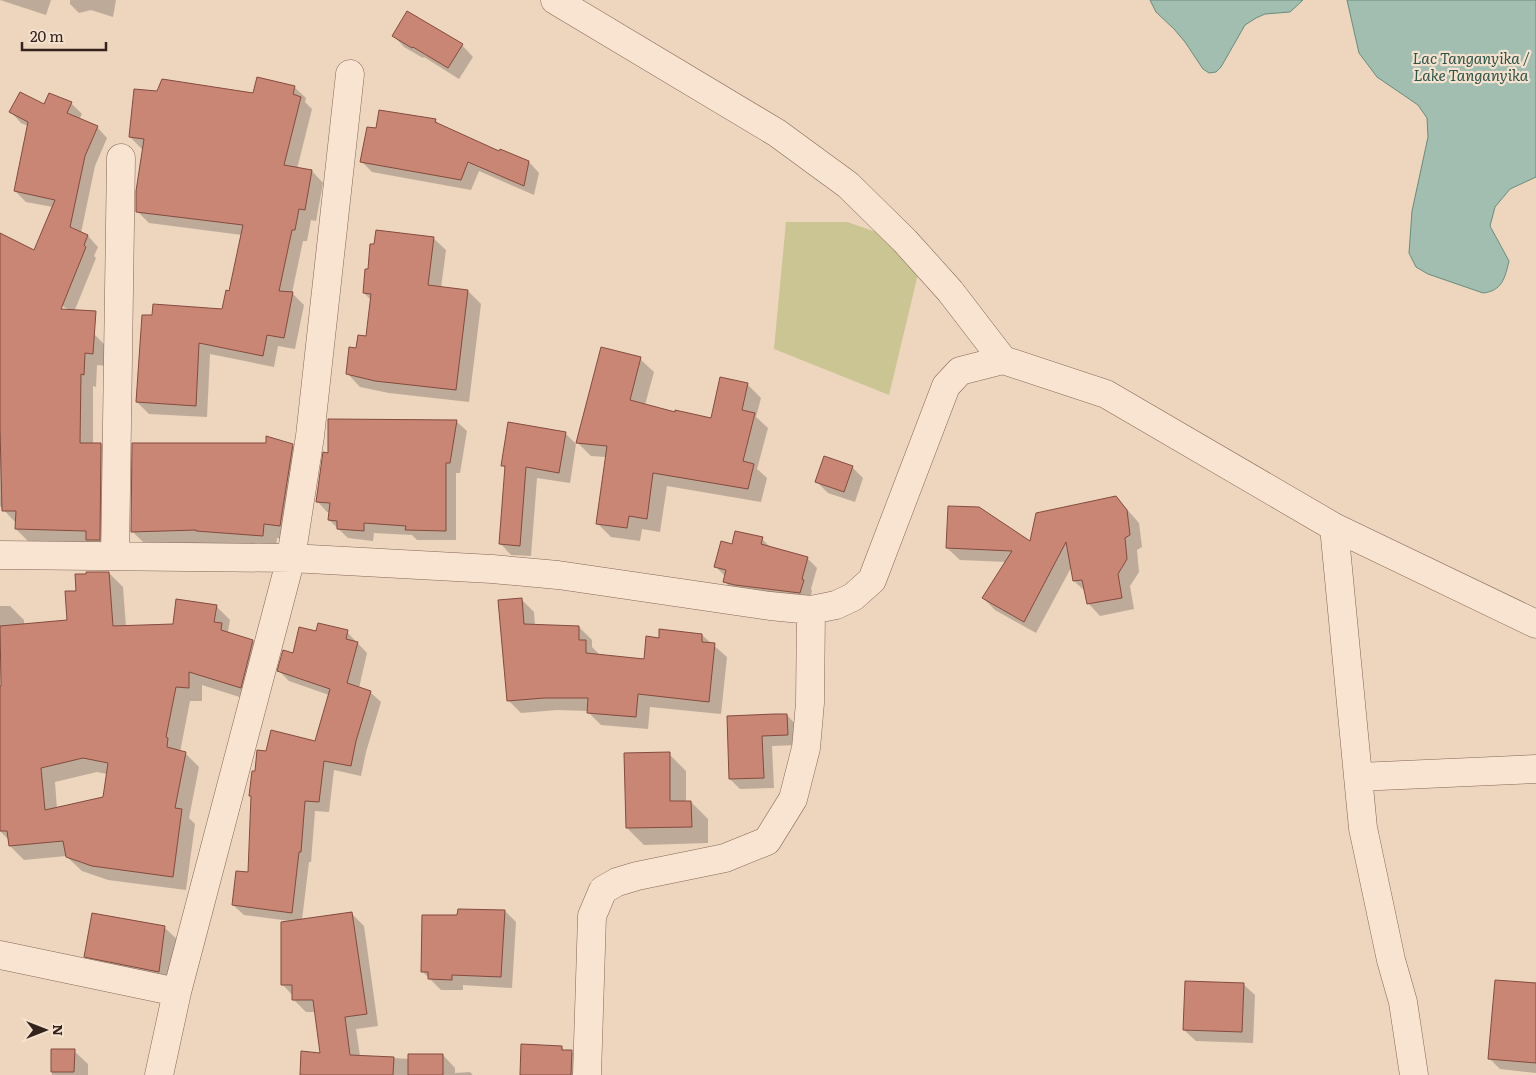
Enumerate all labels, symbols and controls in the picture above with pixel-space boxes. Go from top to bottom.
scale bar [22,20,106,52]
text: 20 m [30,24,64,47]
water label: Lac Tanganyika / Lake Tanganyika [1413,46,1530,86]
north arrow [20,1005,70,1055]
text: N [49,1024,69,1036]

